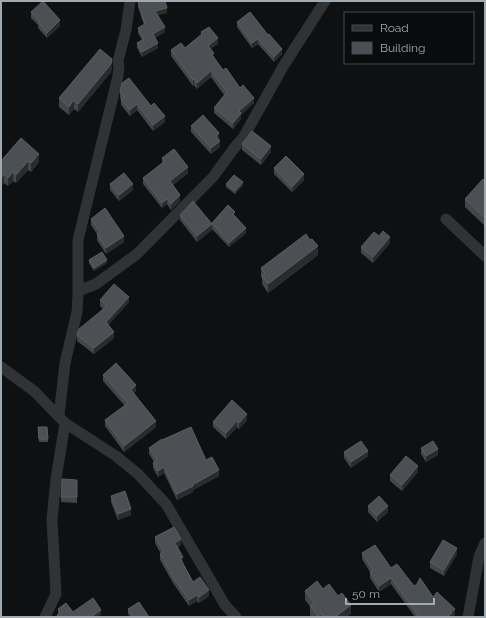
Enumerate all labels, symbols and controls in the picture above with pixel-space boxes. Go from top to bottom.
legend [344,12,474,64]
text: Road [380,21,409,35]
text: Building [380,41,426,55]
scale bar [346,580,434,606]
text: 50 m [352,587,380,601]

